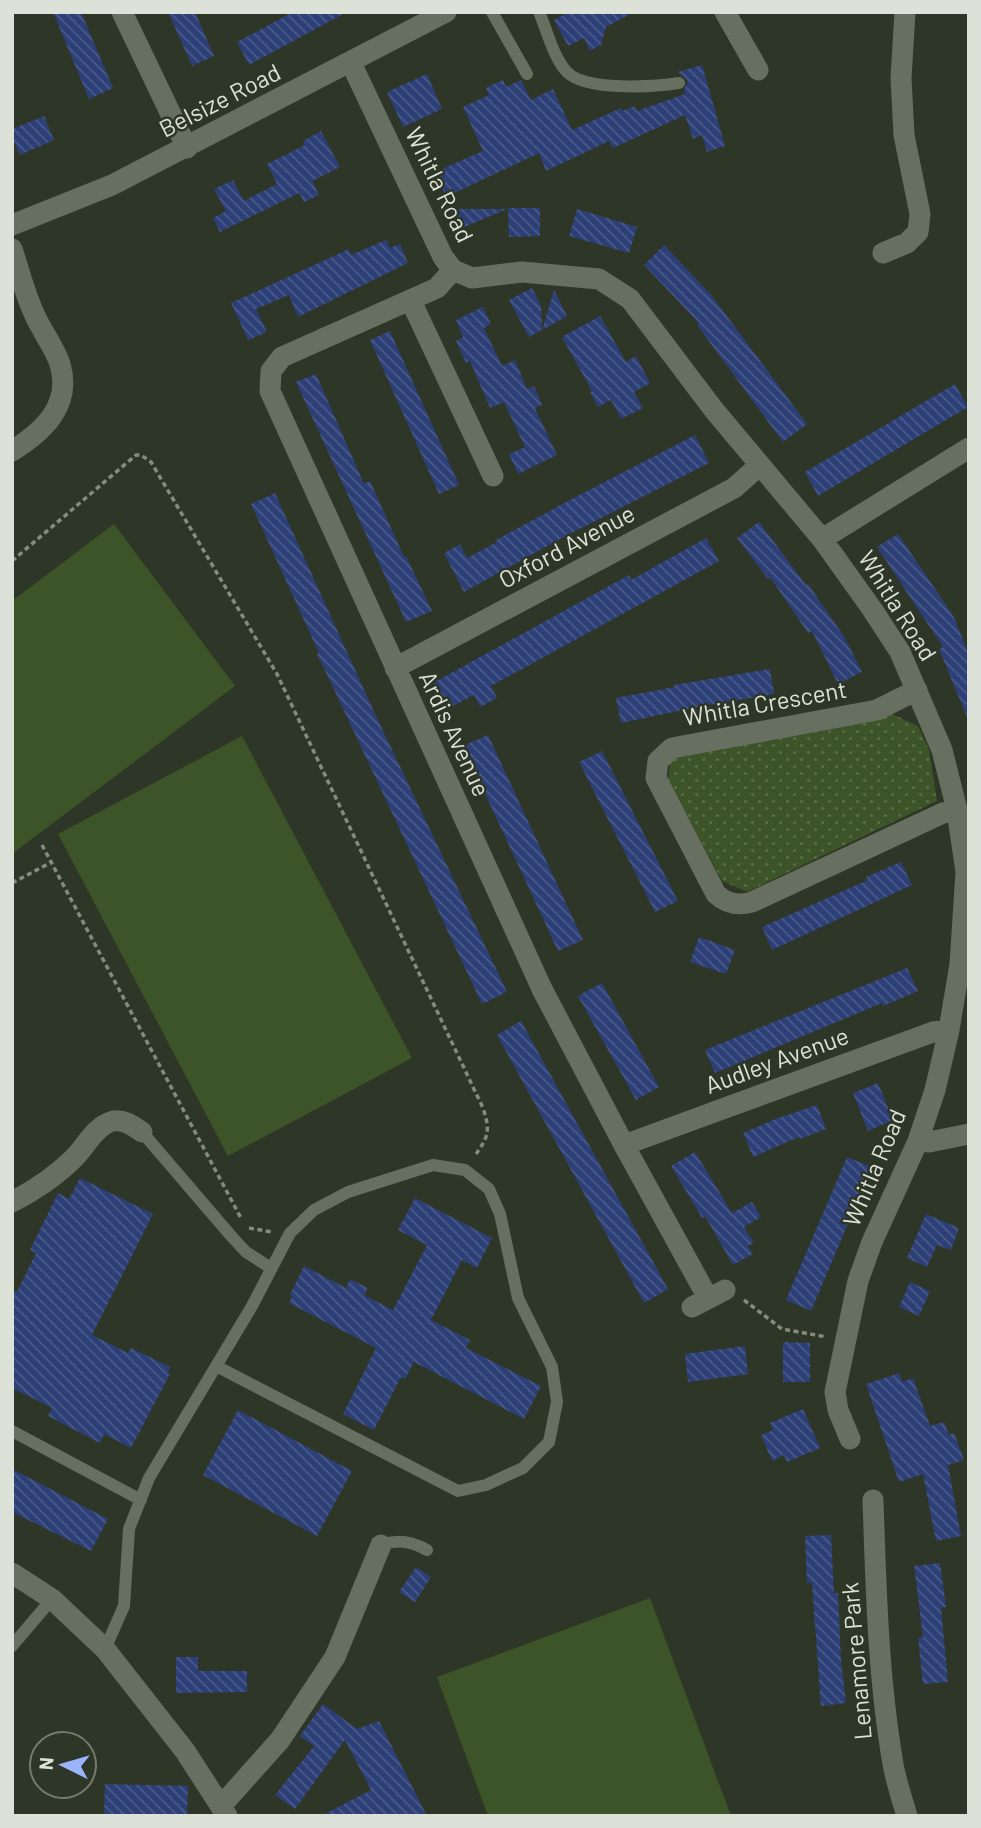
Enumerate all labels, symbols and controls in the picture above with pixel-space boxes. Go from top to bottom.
street label: Belsize Road [154,57,285,143]
street label: Whitla Road [400,122,481,247]
street label: Oxford Avenue [493,498,639,594]
street label: Whitla Road [853,545,944,666]
street label: Ardis Avenue [414,666,497,801]
street label: Whitla Crescent [681,674,849,731]
street label: Audley Avenue [701,1020,852,1099]
street label: Whitla Road [836,1104,911,1230]
street label: Lenamore Park [834,1581,877,1741]
north arrow [28,1730,98,1800]
text: N [34,1756,58,1771]

